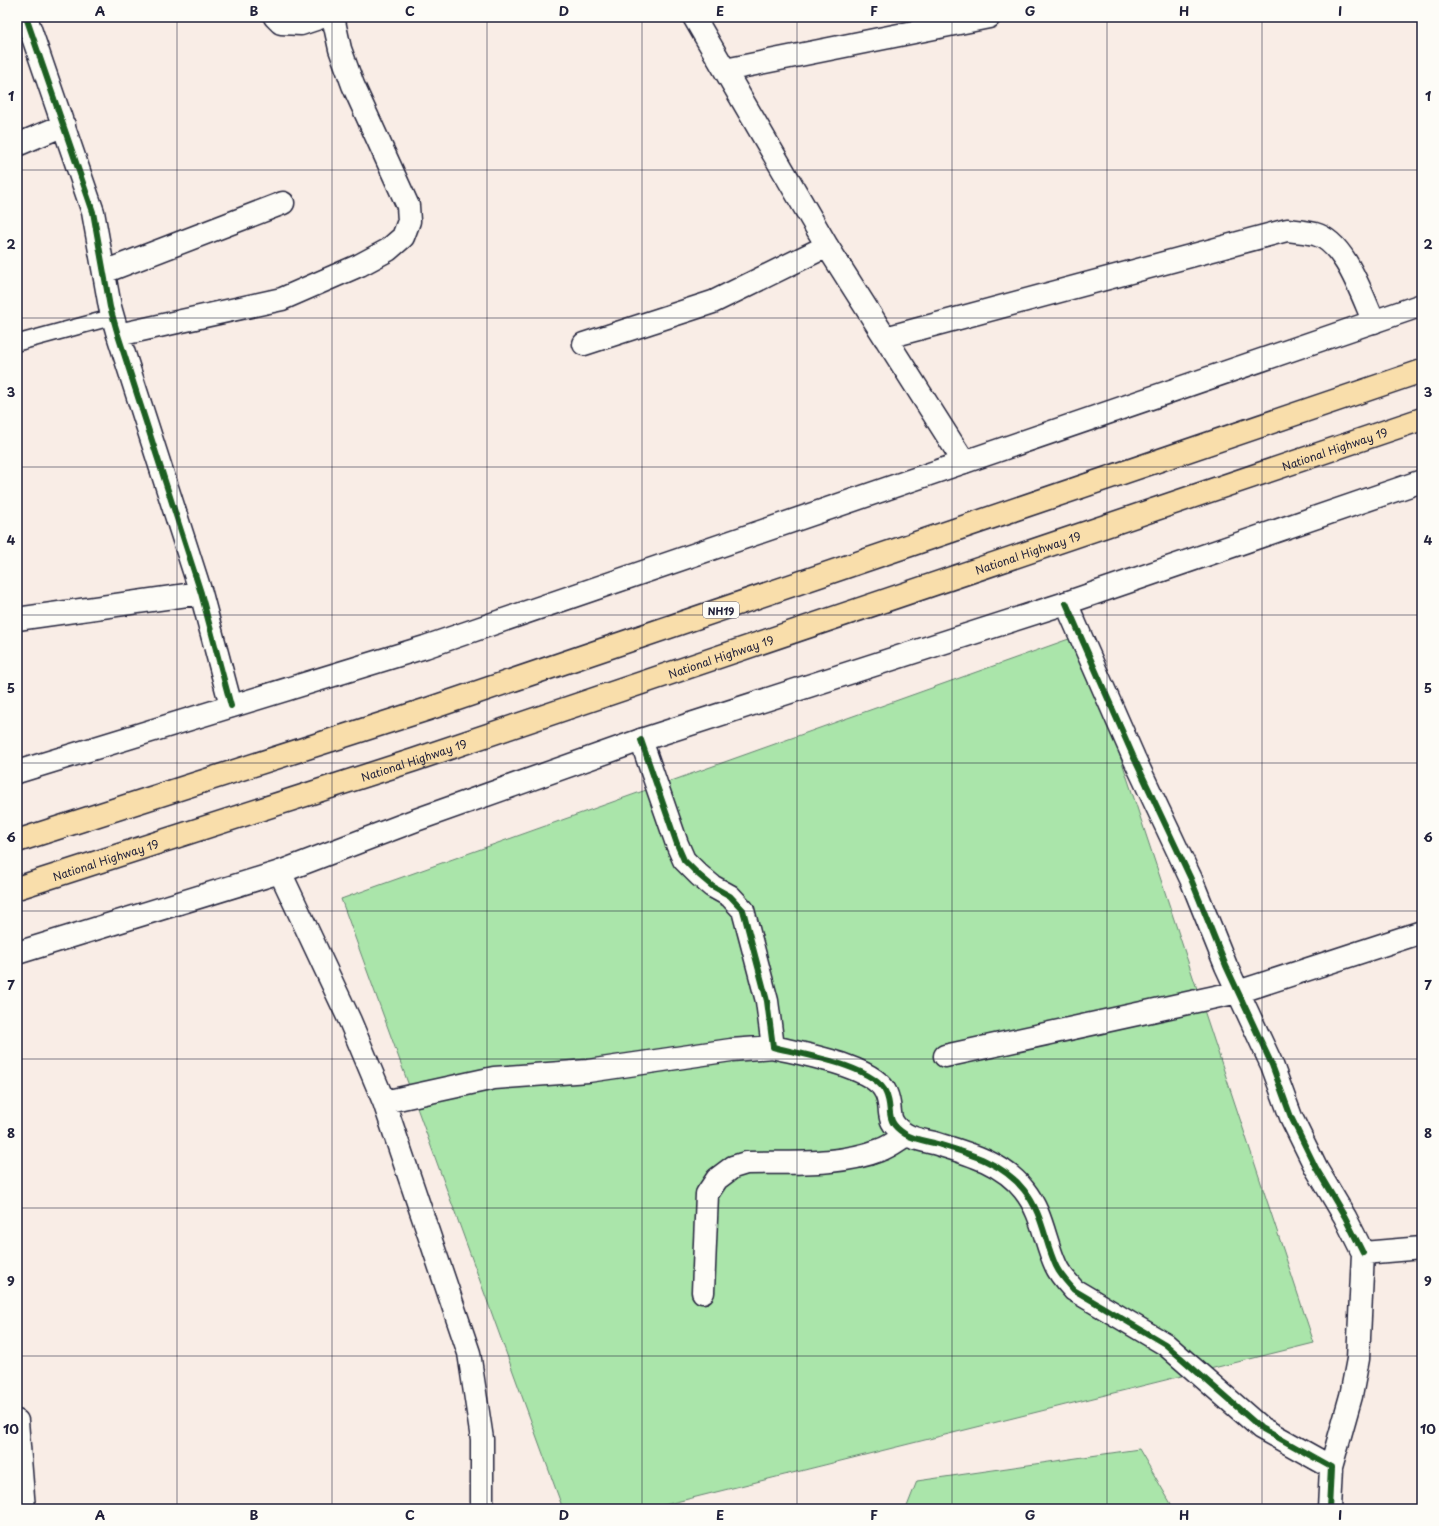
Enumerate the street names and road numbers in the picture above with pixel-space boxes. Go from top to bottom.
street label: National Highway 19 [1280,423,1390,474]
street label: National Highway 19 [973,527,1083,578]
road number: NH19 [703,602,739,618]
street label: National Highway 19 [666,630,776,682]
street label: National Highway 19 [359,734,469,785]
street label: National Highway 19 [50,834,161,885]

